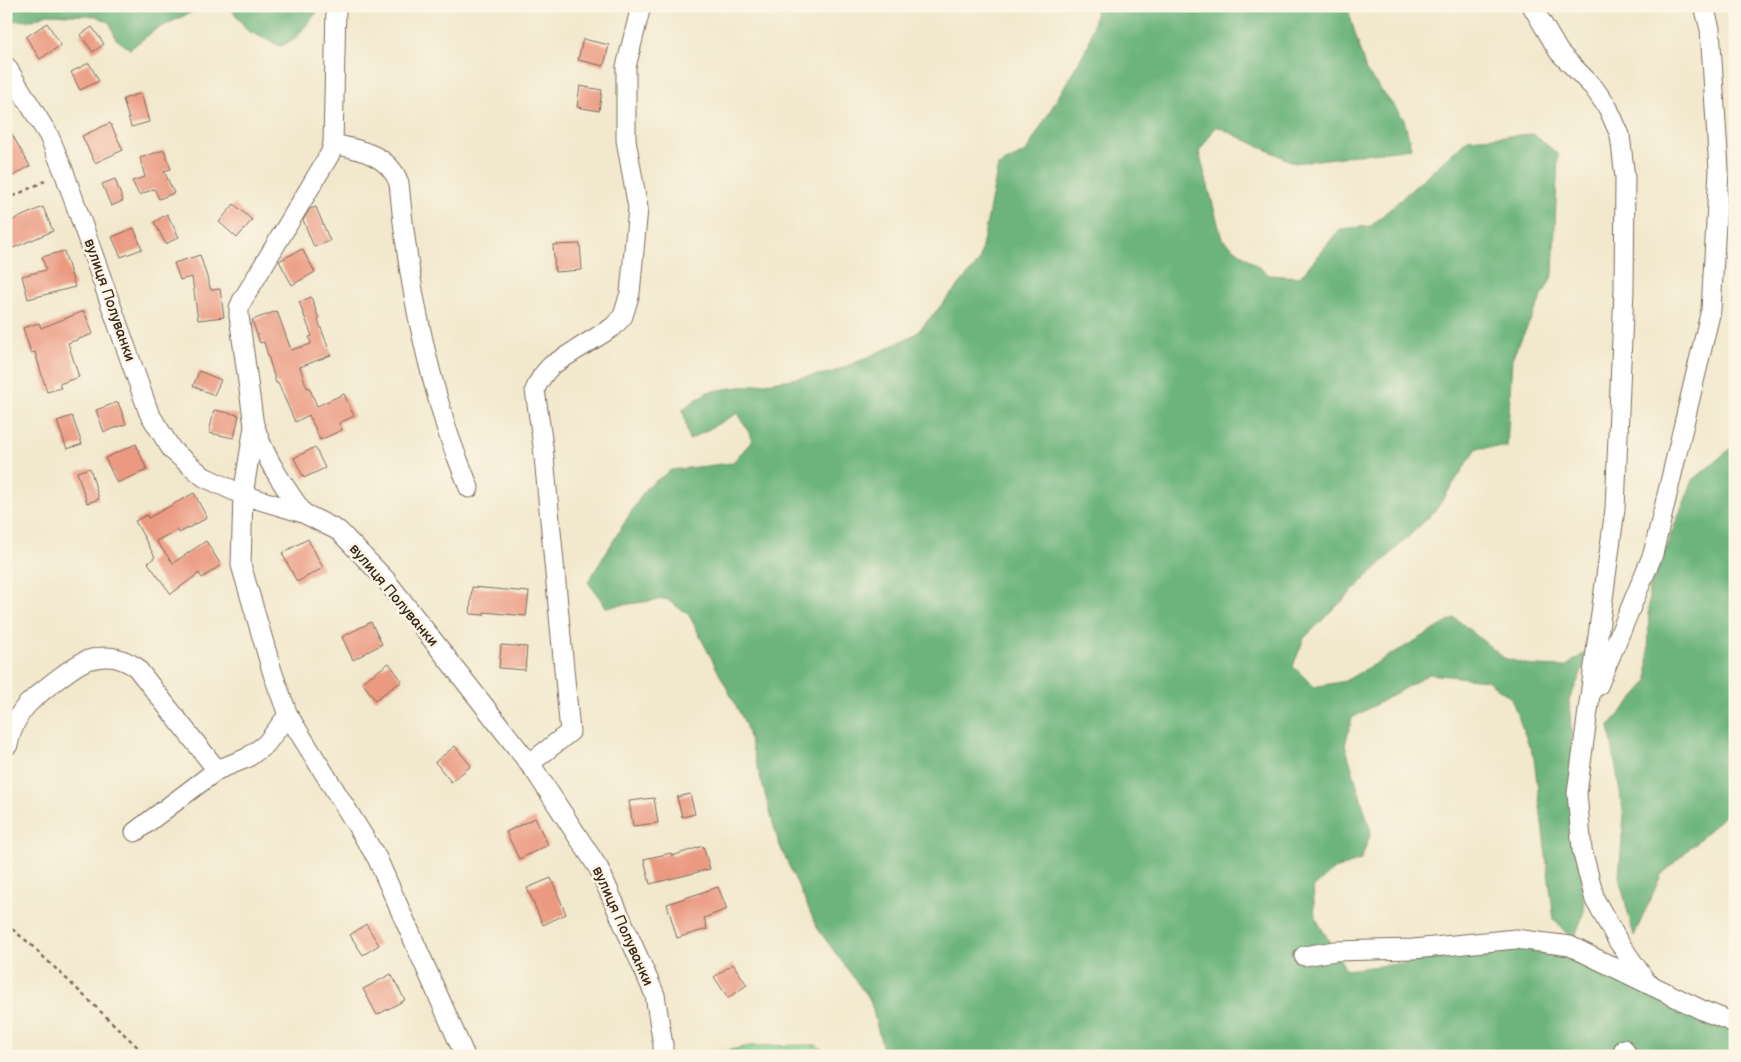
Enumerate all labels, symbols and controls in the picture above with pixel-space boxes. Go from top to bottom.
street label: вулиця Полуванки [80,236,139,364]
street label: вулиця Полуванки [345,540,442,651]
street label: вулиця Полуванки [588,864,657,989]

